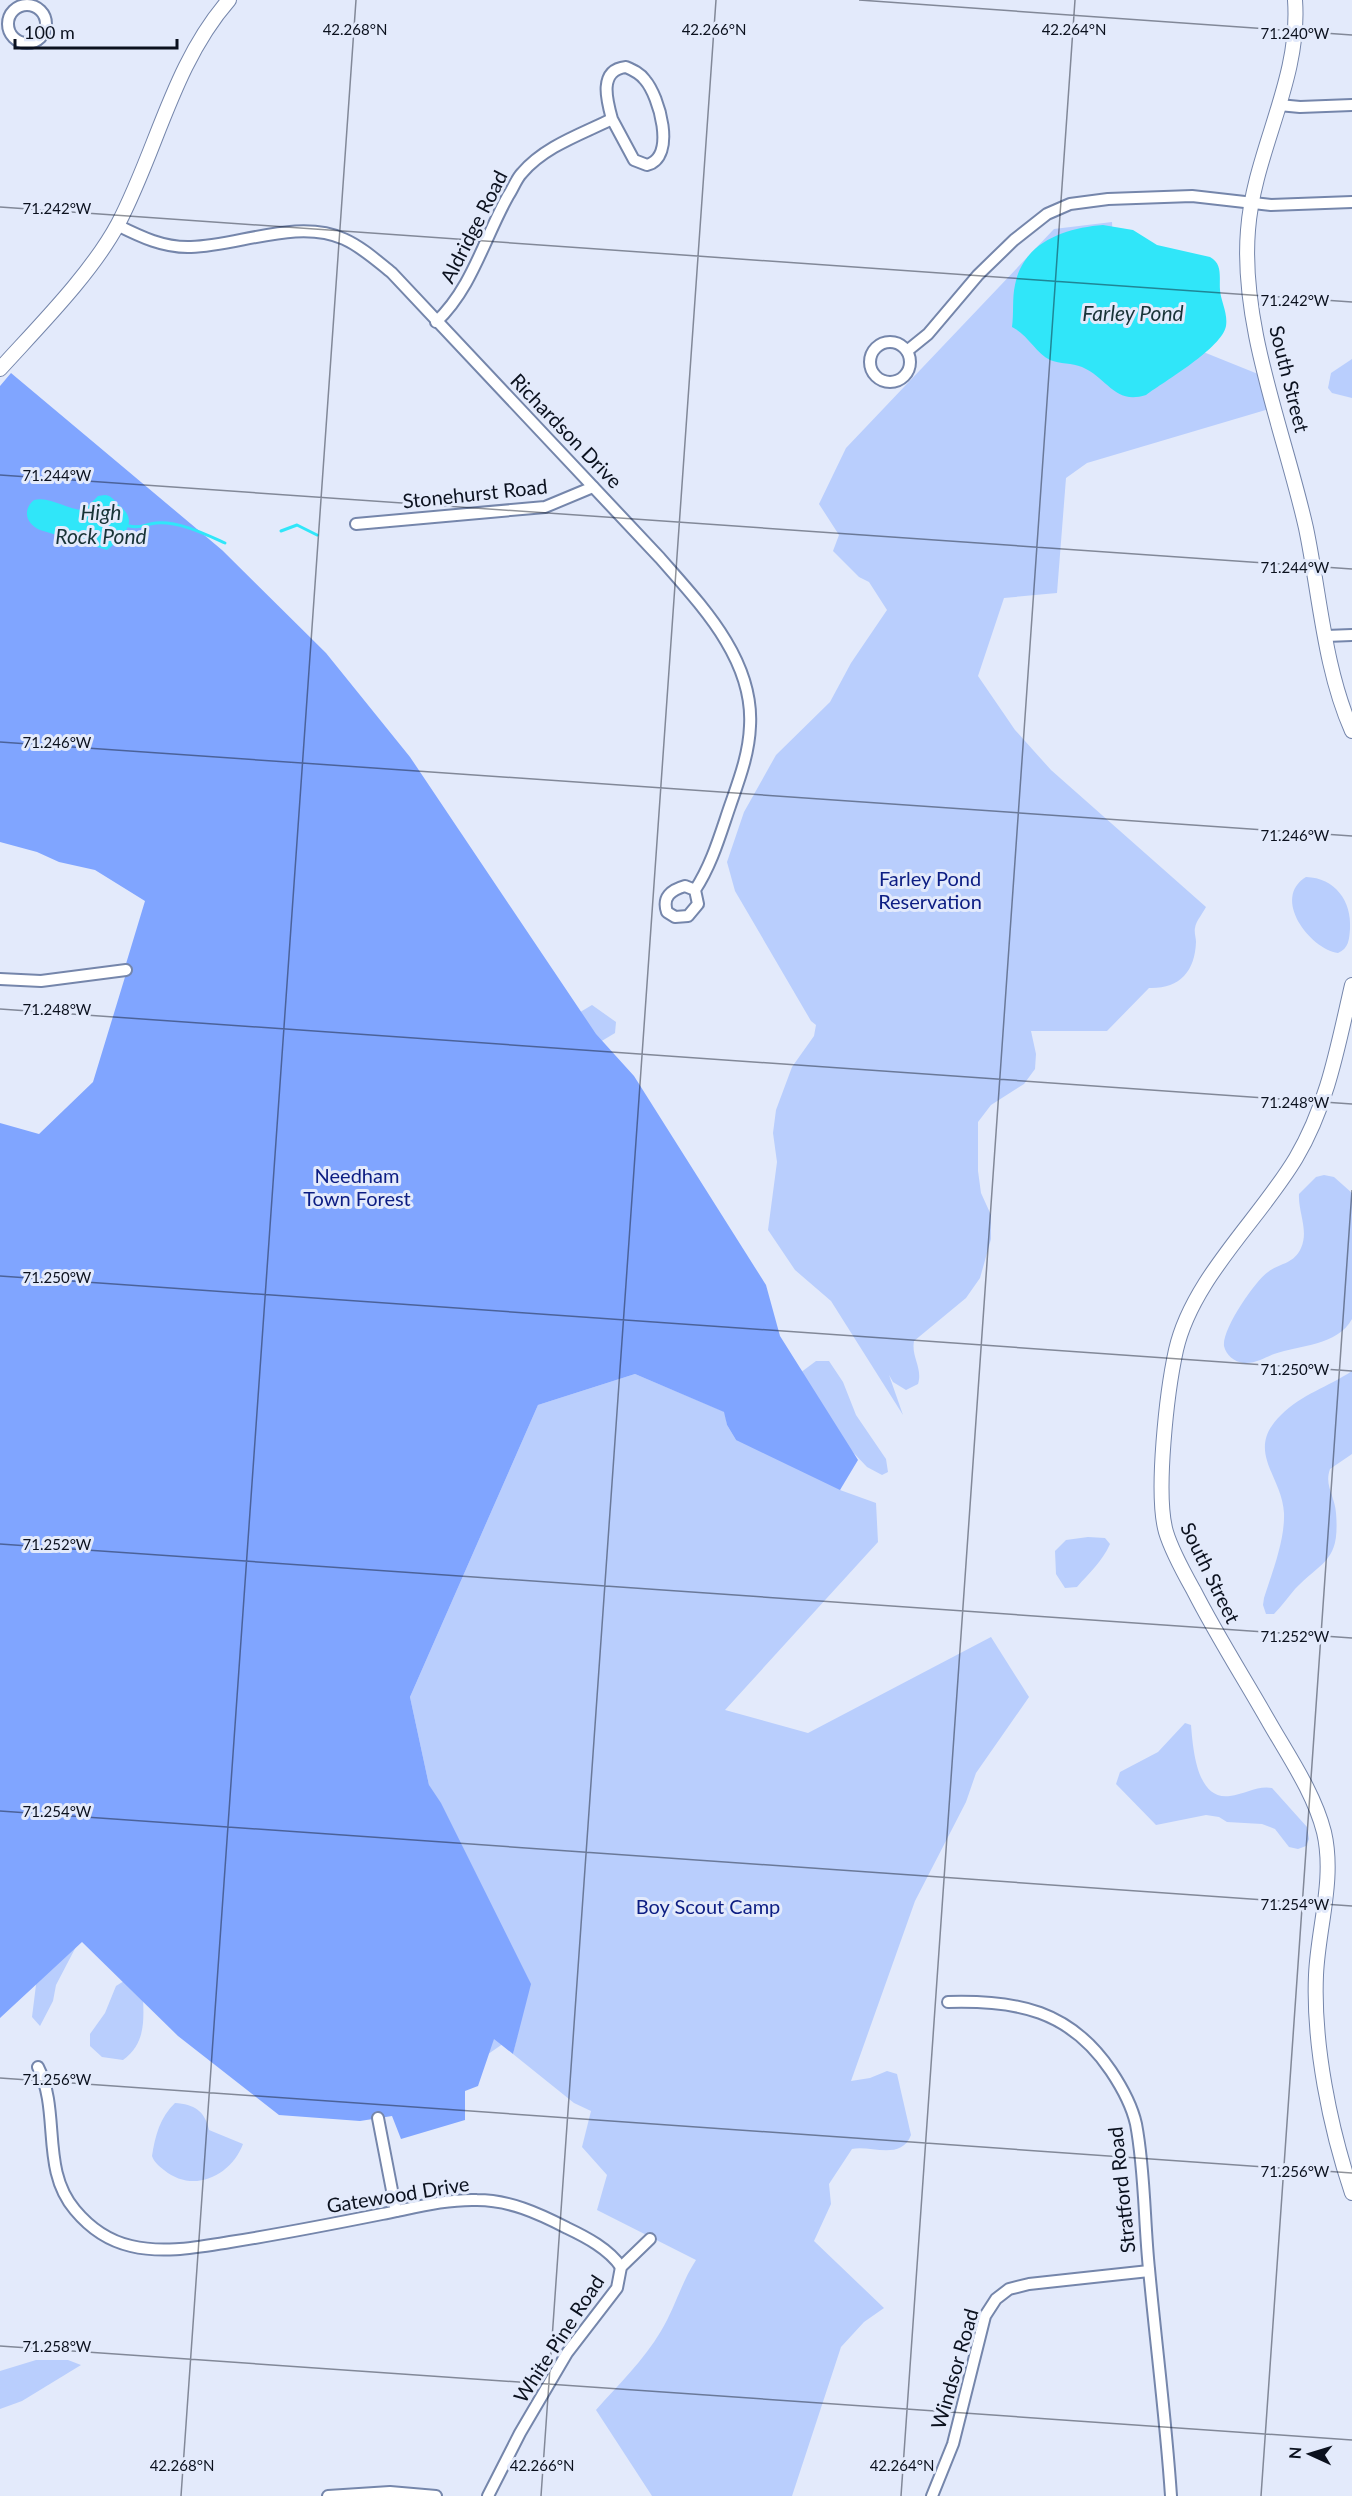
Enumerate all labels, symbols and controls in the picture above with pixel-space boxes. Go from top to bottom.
scale bar [15,12,177,50]
text: 42.268°N [323,20,387,38]
text: 42.266°N [682,20,746,38]
text: 42.264°N [1042,20,1106,38]
text: 100 m [24,21,75,43]
text: 71.240°W [1261,24,1330,42]
street label: Aldridge Road [435,166,512,287]
text: 71.242°W [23,199,92,217]
text: 71.242°W [1261,291,1330,309]
water label: Farley Pond [1082,300,1184,325]
street label: South Street [1265,323,1315,435]
street label: Richardson Drive [506,368,627,493]
text: 71.244°W [23,466,92,484]
street label: Stonehurst Road [401,473,548,513]
water label: High Rock Pond [55,499,147,548]
text: 71.244°W [1261,558,1330,576]
text: 71.246°W [23,733,92,751]
text: 71.246°W [1261,826,1330,844]
park label: Farley Pond Reservation [878,866,982,913]
text: 71.248°W [23,1000,92,1018]
text: 71.248°W [1261,1093,1330,1111]
park label: Needham Town Forest [303,1163,411,1210]
text: 71.250°W [23,1268,92,1286]
text: 71.250°W [1261,1360,1330,1378]
street label: South Street [1176,1518,1246,1627]
text: 71.252°W [23,1535,92,1553]
text: 71.252°W [1261,1627,1330,1645]
text: 71.254°W [23,1802,92,1820]
park label: Boy Scout Camp [636,1894,780,1918]
text: 71.254°W [1261,1895,1330,1913]
text: 71.256°W [23,2070,92,2088]
street label: Stratford Road [1102,2126,1140,2254]
text: 71.256°W [1261,2162,1330,2180]
street label: Gatewood Drive [325,2171,471,2217]
street label: White Pine Road [508,2270,608,2407]
street label: Windsor Road [925,2306,983,2432]
text: 71.258°W [23,2337,92,2355]
north arrow [1280,2424,1340,2484]
text: N [1285,2446,1304,2460]
text: 42.268°N [150,2456,214,2474]
text: 42.266°N [510,2456,574,2474]
text: 42.264°N [870,2456,934,2474]

